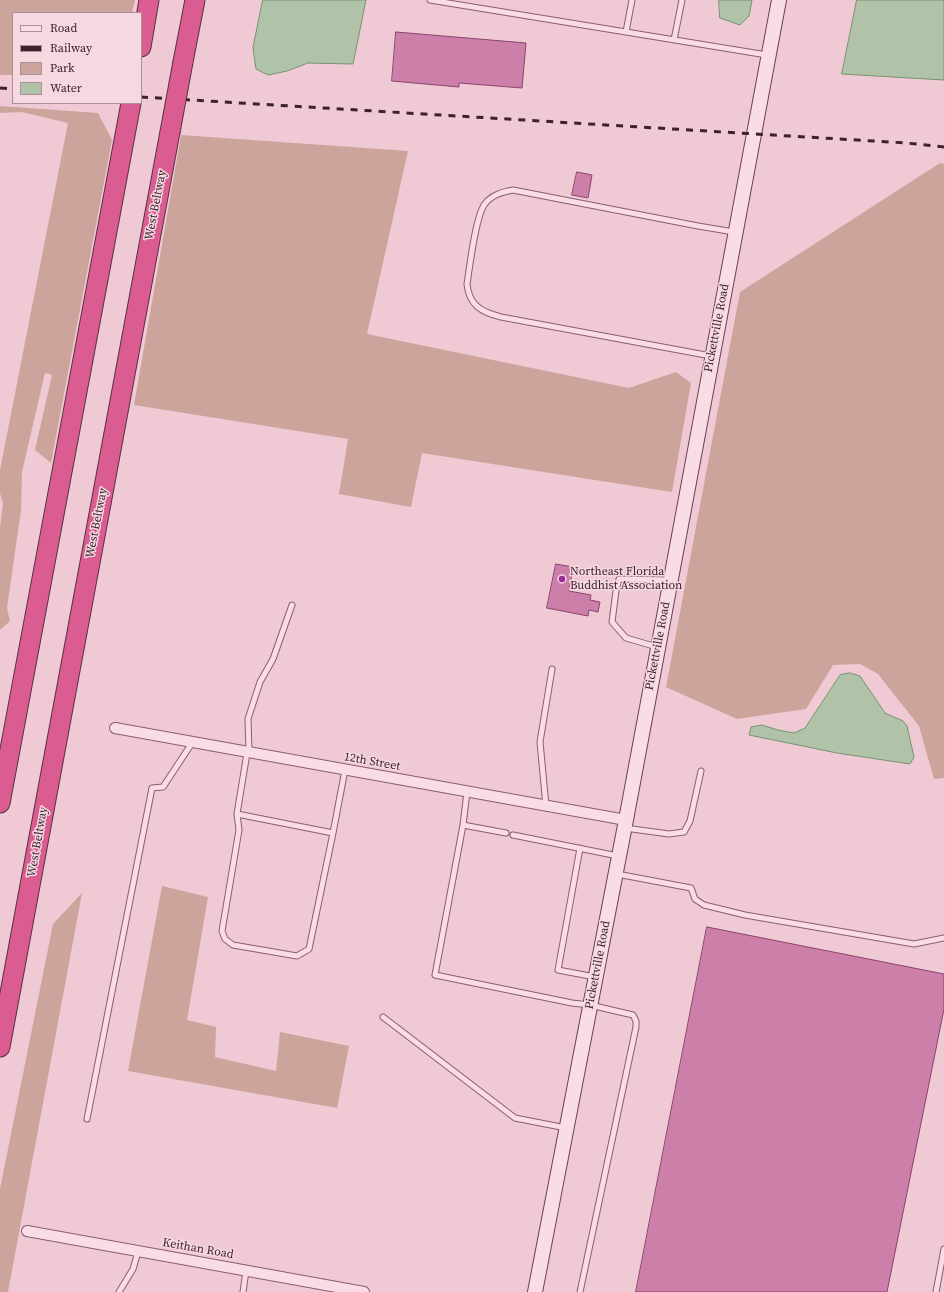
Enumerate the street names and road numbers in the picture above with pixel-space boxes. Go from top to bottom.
street label: West Beltway [142,169,170,241]
street label: Pickettville Road [701,283,733,373]
street label: West Beltway [83,487,111,559]
street label: Pickettville Road [642,601,674,691]
street label: 12th Street [343,750,401,774]
street label: West Beltway [25,806,51,878]
street label: Pickettville Road [582,920,614,1010]
street label: Keithan Road [161,1236,235,1262]

